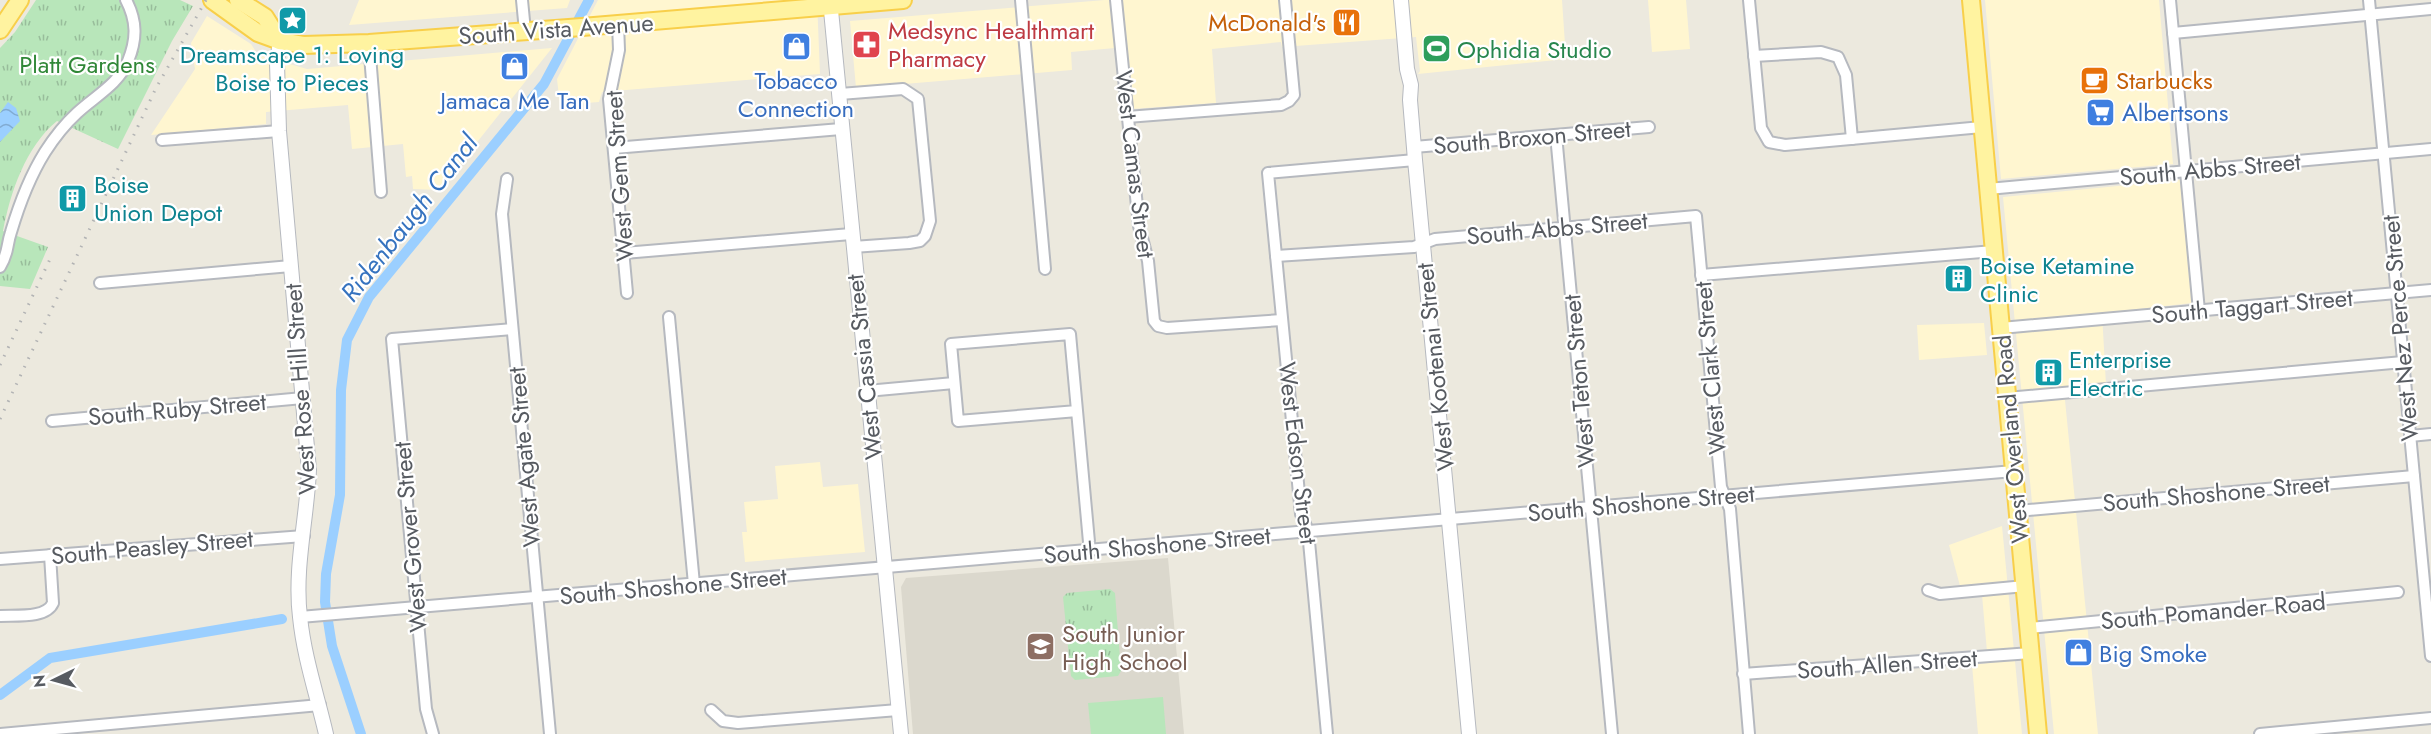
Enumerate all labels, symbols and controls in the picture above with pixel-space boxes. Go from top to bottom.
place icon: Dreamscape 1: Loving Boise to Pieces [276,5,308,37]
street label: South Vista Avenue [457,5,655,53]
place label: McDonald's [1208,5,1326,40]
restaurant icon: McDonald's [1331,6,1363,38]
place label: Medsync Healthmart Pharmacy [888,13,1094,76]
pharmacy icon: Medsync Healthmart Pharmacy [851,28,883,60]
shop icon: Tobacco Connection [780,31,812,63]
place label: Ophidia Studio [1457,32,1612,67]
sports icon: Ophidia Studio [1420,33,1452,65]
place label: Dreamscape 1: Loving Boise to Pieces [180,37,404,100]
park label: Platt Gardens [19,47,155,82]
shop icon: Jamaca Me Tan [499,51,531,83]
place label: Tobacco Connection [738,63,854,126]
place label: Starbucks [2116,63,2213,98]
cafe icon: Starbucks [2079,64,2111,96]
street label: West Camas Street [1106,68,1164,260]
place label: Jamaca Me Tan [437,83,590,118]
street label: West Gem Street [596,89,642,263]
place label: Albertsons [2122,95,2228,130]
supermarket icon: Albertsons [2085,96,2117,128]
street label: South Broxon Street [1432,111,1633,163]
water label: Ridenbaugh Canal [331,125,487,310]
street label: South Abbs Street [2118,144,2302,194]
place label: Boise Union Depot [94,167,222,230]
building icon: Boise Union Depot [57,182,89,214]
street label: South Abbs Street [1465,203,1649,253]
street label: West Nez Perce Street [2373,213,2427,442]
place label: Boise Ketamine Clinic [1980,248,2134,311]
street label: West Kootenai Street [1407,261,1463,473]
building icon: Boise Ketamine Clinic [1943,263,1975,295]
street label: West Cassia Street [837,272,891,462]
street label: West Clark Street [1685,280,1735,456]
street label: South Taggart Street [2150,280,2354,332]
street label: West Rose Hill Street [275,282,325,496]
street label: West Teton Street [1554,293,1604,469]
street label: West Overland Road [1984,333,2038,545]
place label: Enterprise Electric [2069,342,2171,405]
building icon: Enterprise Electric [2032,357,2064,389]
street label: West Edson Street [1269,360,1327,546]
street label: West Agate Street [499,365,549,548]
street label: South Ruby Street [86,384,268,434]
street label: West Grover Street [384,440,436,634]
street label: South Shoshone Street [2101,466,2331,520]
street label: South Shoshone Street [1526,476,1756,530]
street label: South Shoshone Street [1042,518,1272,572]
street label: South Peasley Street [49,521,255,573]
street label: South Shoshone Street [558,559,788,613]
street label: South Pomander Road [2099,584,2327,638]
place label: South Junior High School [1062,616,1188,679]
school or university icon: South Junior High School [1025,631,1057,663]
place label: Big Smoke [2099,636,2207,671]
shop icon: Big Smoke [2062,637,2094,669]
street label: South Allen Street [1796,640,1979,688]
north arrow [24,650,84,710]
text: N [28,674,52,689]

